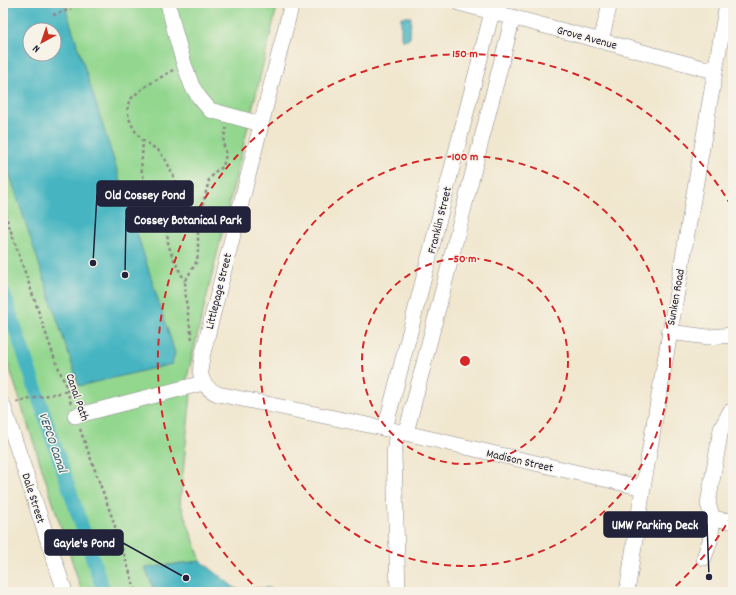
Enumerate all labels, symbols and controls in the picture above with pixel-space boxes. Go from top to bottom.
north arrow [22,22,62,62]
street label: Grove Avenue [555,22,619,55]
text: N [29,40,44,56]
text: 150 m [452,46,478,63]
text: 100 m [452,149,478,166]
callout: Old Cossey Pond [97,181,193,206]
street label: Franklin Street [424,185,457,256]
text: Old Cossey Pond [105,187,185,206]
callout: Cossey Botanical Park [126,207,250,232]
text: Cossey Botanical Park [134,212,243,231]
street label: Littlepage Street [202,251,237,331]
text: 50 m [453,251,477,268]
street label: Sunken Road [663,268,690,327]
centre of rings [458,354,472,368]
street label: Canal Path [61,371,93,424]
water label: VEPCO Canal [32,410,71,476]
street label: Madison Street [484,445,555,478]
street label: Dale Street [16,471,49,526]
callout: UMW Parking Deck [604,512,707,537]
text: UMW Parking Deck [612,517,699,536]
callout: Gayle's Pond [45,530,123,555]
text: Gayle's Pond [53,535,115,554]

